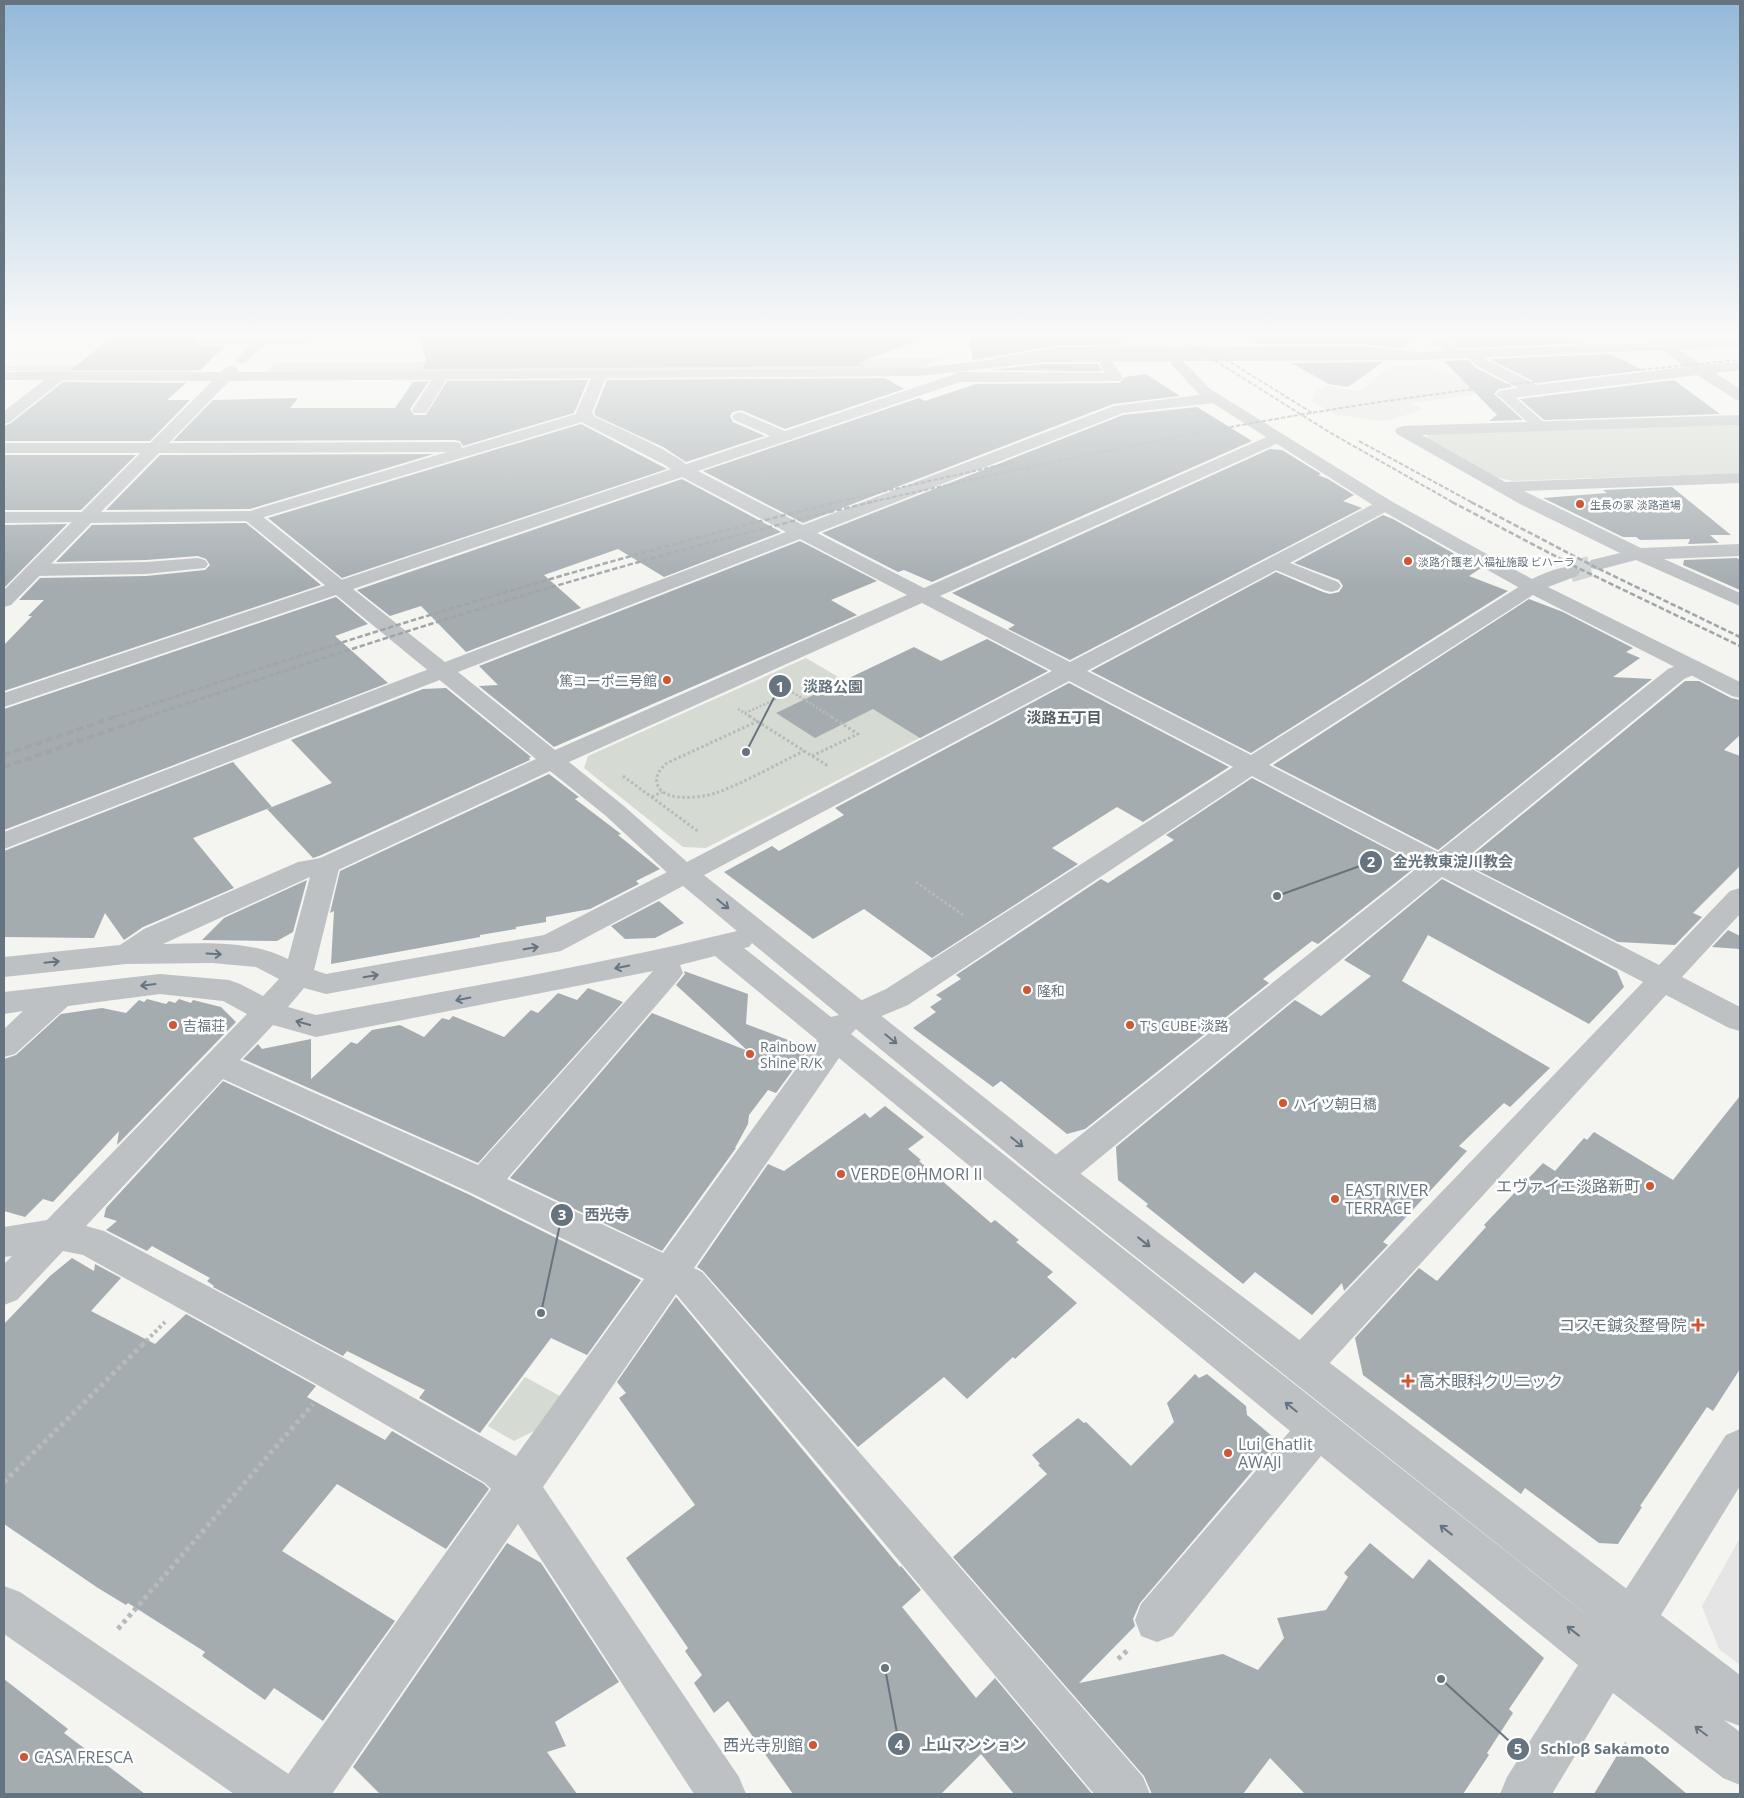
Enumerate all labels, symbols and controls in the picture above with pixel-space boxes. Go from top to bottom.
place label: 生長の家 淡路道場 [1590,497,1681,512]
marker: 生長の家 淡路道場 [1574,498,1586,510]
place label: 淡路介護老人福祉施設 ビハーラ [1418,554,1575,569]
marker: 淡路介護老人福祉施設 ビハーラ [1402,555,1414,567]
place label: 篤コーポ二号館 [559,671,657,690]
callout: 淡路公園 [768,671,873,701]
marker: 篤コーポ二号館 [661,674,673,686]
text: 1 [776,676,784,696]
text: 淡路公園 [803,676,863,696]
district label: 淡路五丁目 [1026,707,1102,727]
callout: 金光教東淀川教会 [1358,847,1523,877]
text: 2 [1367,851,1376,871]
text: 金光教東淀川教会 [1393,851,1513,871]
one-way arrow [717,899,730,910]
one-way arrow [522,942,538,952]
one-way arrow [206,949,222,958]
one-way arrow [44,957,60,967]
one-way arrow [615,963,631,973]
one-way arrow [362,970,378,980]
one-way arrow [141,980,157,990]
place label: 隆和 [1037,981,1065,1000]
marker: 隆和 [1021,984,1033,996]
one-way arrow [455,994,471,1004]
place label: 吉福荘 [183,1016,225,1035]
place label: T's CUBE 淡路 [1140,1016,1229,1035]
one-way arrow [296,1017,312,1027]
marker: 吉福荘 [167,1019,179,1031]
marker: T's CUBE 淡路 [1124,1019,1136,1031]
one-way arrow [884,1034,897,1045]
place label: Rainbow Shine R/K [760,1037,823,1072]
marker: Rainbow Shine R/K [744,1048,756,1060]
place label: ハイツ朝日橋 [1293,1094,1377,1113]
marker: ハイツ朝日橋 [1277,1097,1289,1109]
one-way arrow [1010,1136,1023,1147]
place label: VERDE OHMORI II [851,1163,982,1185]
marker: VERDE OHMORI II [835,1168,847,1180]
place label: エヴァイエ淡路新町 [1496,1175,1640,1197]
place label: EAST RIVER TERRACE [1345,1179,1429,1219]
marker: エヴァイエ淡路新町 [1644,1180,1656,1192]
marker: EAST RIVER TERRACE [1329,1193,1341,1205]
callout: 西光寺 [550,1200,640,1230]
text: 3 [558,1204,566,1224]
text: 西光寺 [584,1204,630,1224]
one-way arrow [1137,1237,1150,1248]
place label: コスモ鍼灸整骨院 [1559,1314,1687,1336]
marker: コスモ鍼灸整骨院 [1691,1318,1705,1332]
place label: 高木眼科クリニック [1419,1370,1563,1392]
marker: 高木眼科クリニック [1401,1374,1415,1388]
one-way arrow [1285,1402,1298,1413]
place label: Lui Chatlit AWAJI [1238,1433,1313,1473]
marker: Lui Chatlit AWAJI [1222,1447,1234,1459]
one-way arrow [1440,1525,1453,1536]
one-way arrow [1567,1626,1580,1637]
one-way arrow [1695,1726,1708,1737]
callout: 上山マンション [887,1729,1037,1759]
place label: 西光寺別館 [723,1734,803,1756]
text: 4 [895,1734,904,1754]
text: 上山マンション [921,1734,1027,1754]
callout: Schloβ Sakamoto [1506,1734,1680,1764]
text: 5 [1514,1738,1522,1758]
text: Schloβ Sakamoto [1541,1738,1670,1758]
marker: 西光寺別館 [807,1739,819,1751]
place label: CASA FRESCA [34,1746,134,1768]
marker: CASA FRESCA [18,1751,30,1763]

